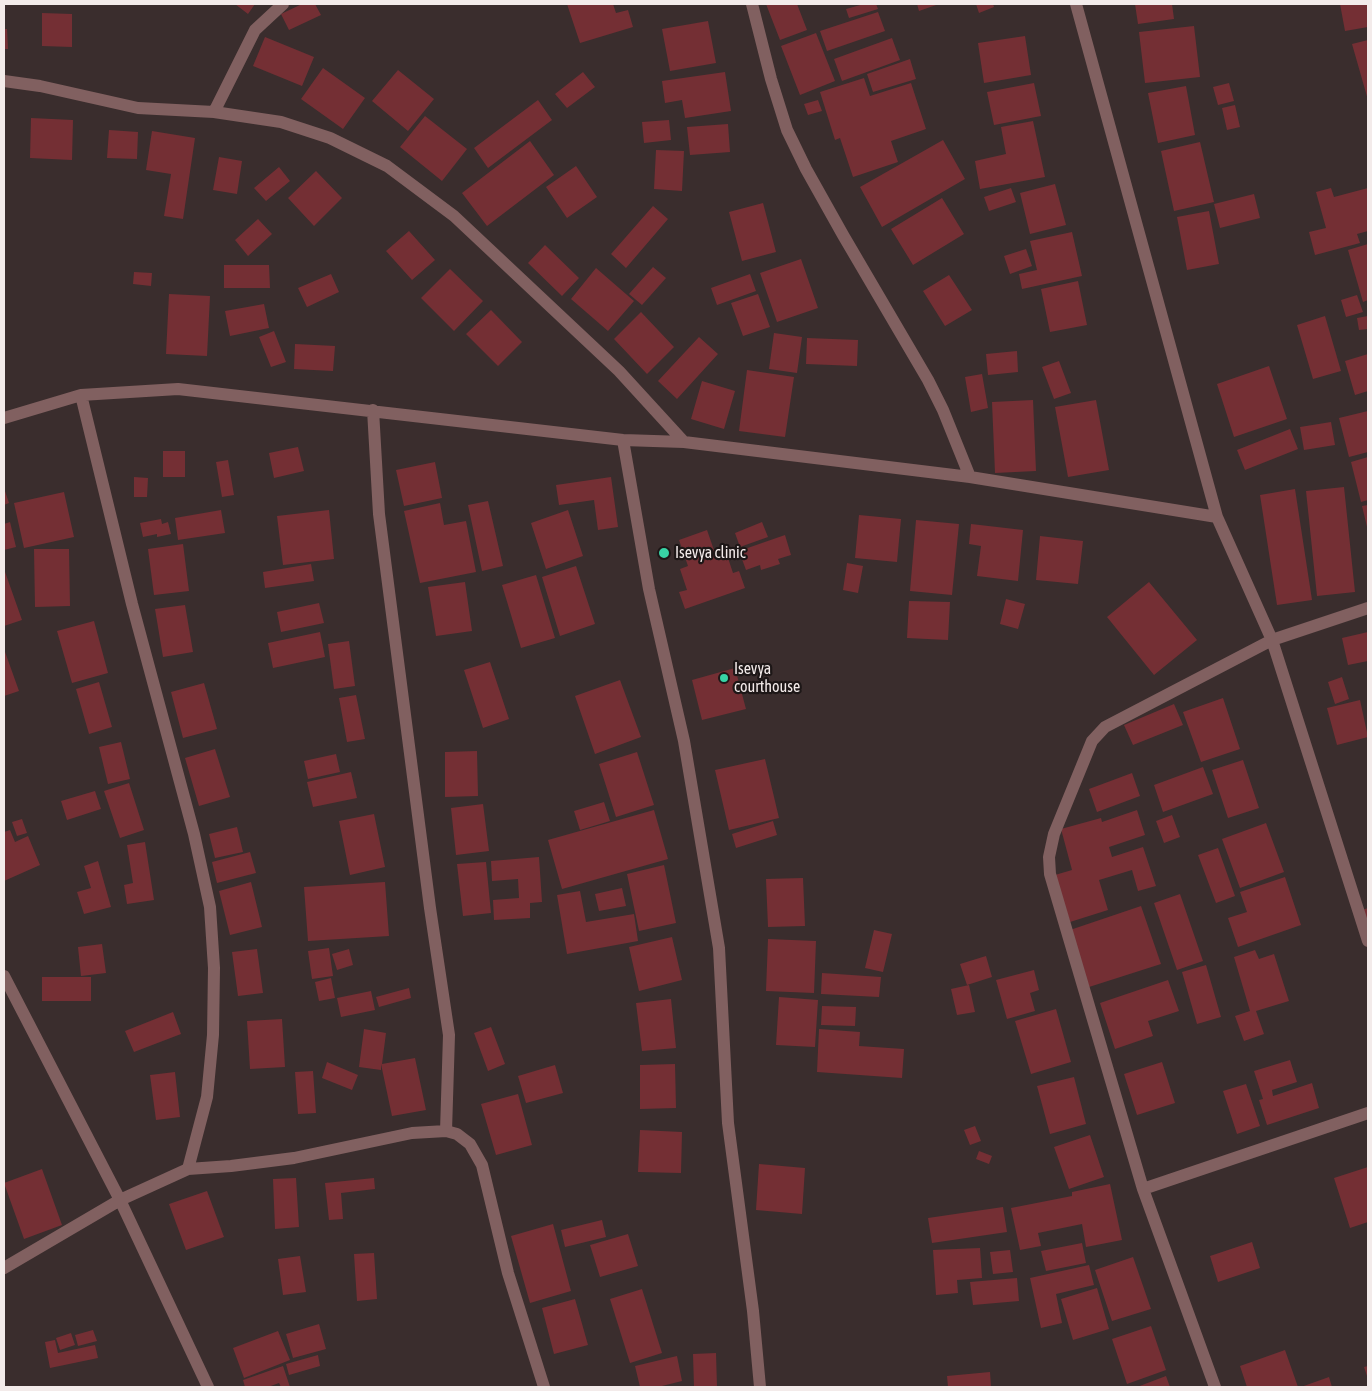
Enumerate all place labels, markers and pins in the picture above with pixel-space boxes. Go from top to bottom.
place label: Isevya clinic [675,543,746,563]
marker: Isevya clinic [657,546,671,560]
place label: Isevya courthouse [734,659,800,697]
marker: Isevya courthouse [718,672,730,684]

